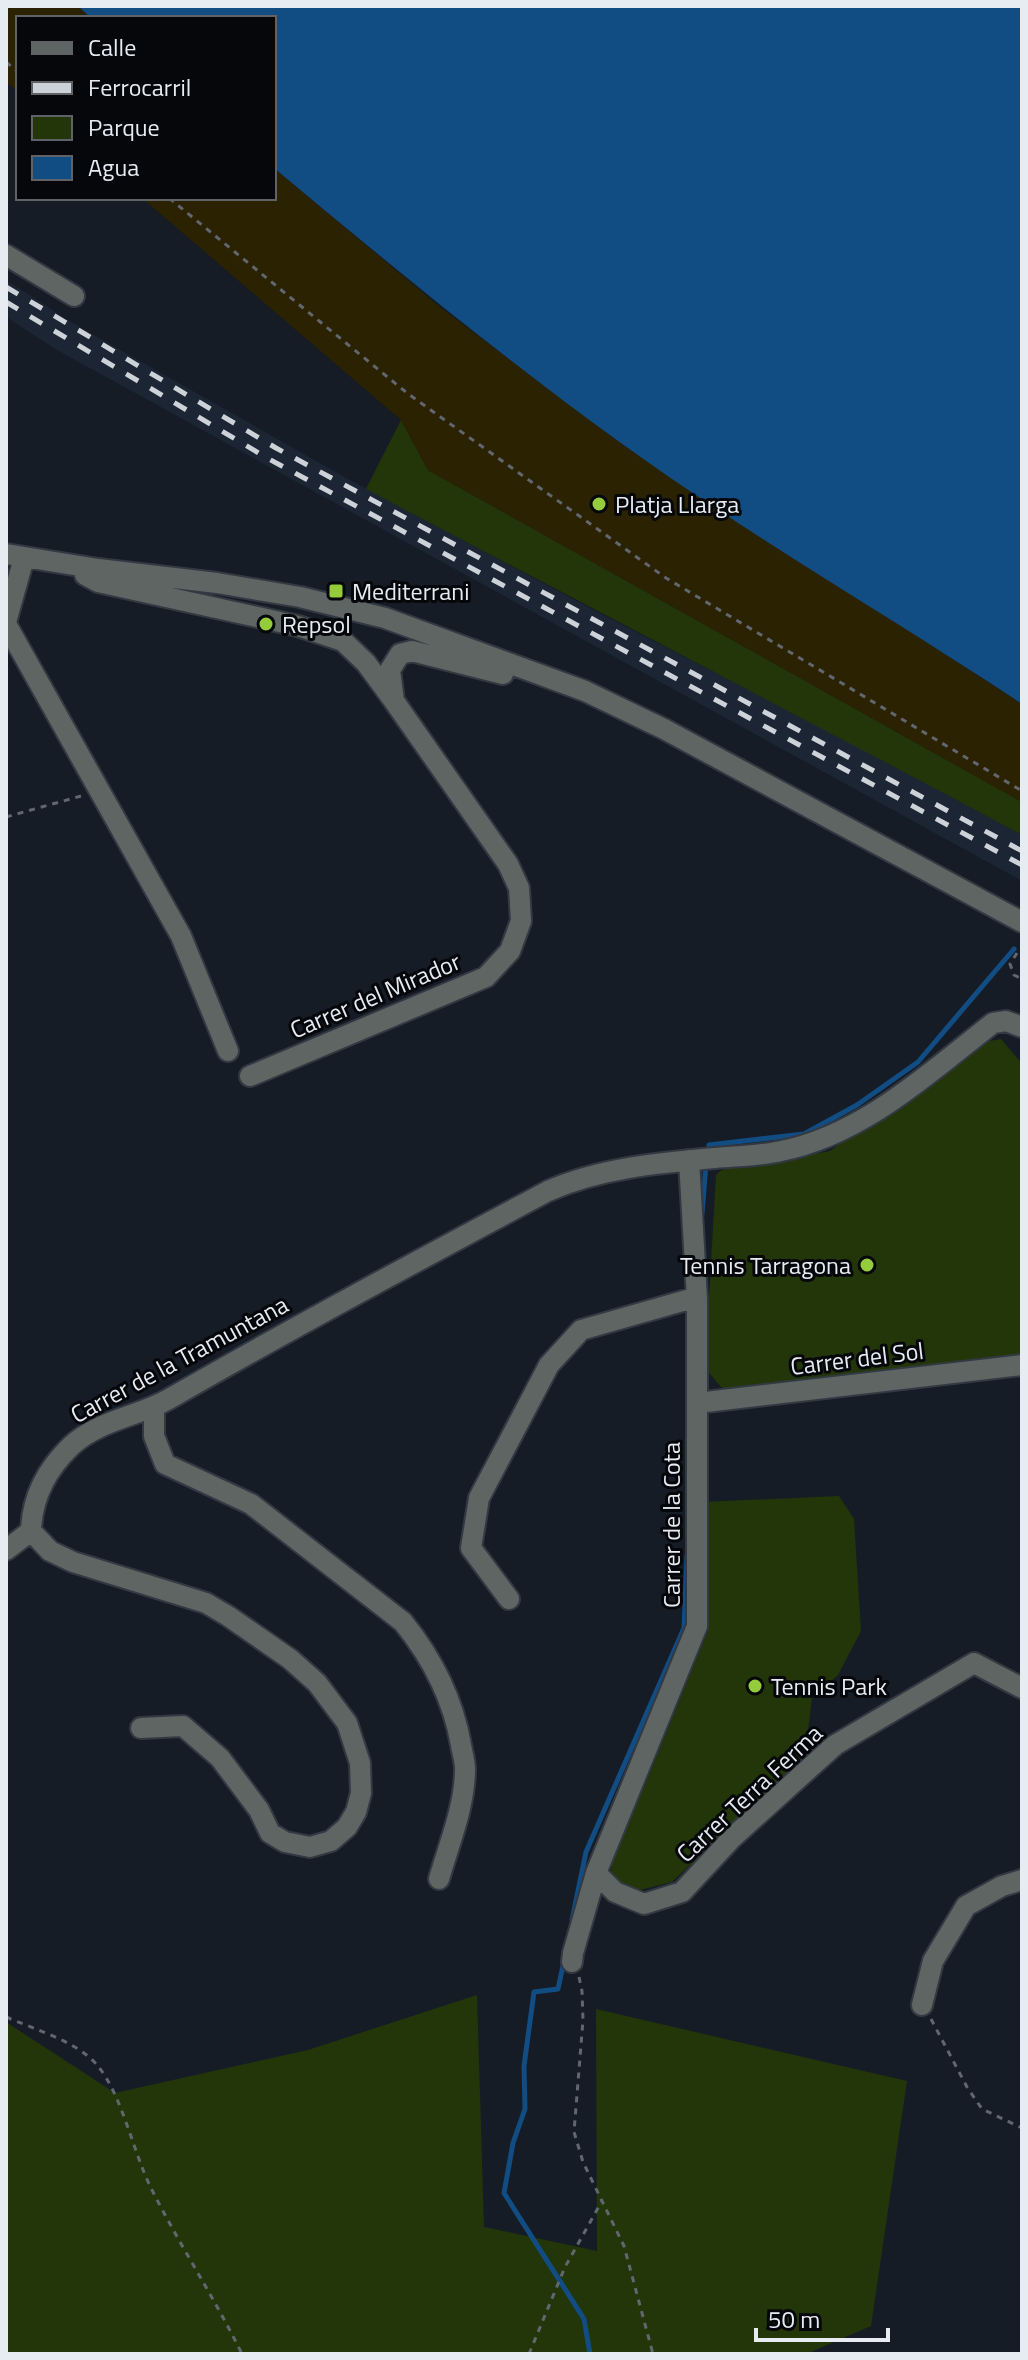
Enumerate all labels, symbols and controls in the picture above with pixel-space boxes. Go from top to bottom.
legend [16,16,276,200]
text: Calle [88,29,136,65]
text: Ferrocarril [88,69,191,105]
text: Parque [88,109,160,145]
text: Agua [88,149,139,185]
place label: Platja Llarga [615,486,739,522]
marker: Platja Llarga [590,495,608,513]
place label: Mediterrani [352,573,469,609]
marker: Mediterrani [327,582,345,600]
place label: Repsol [282,606,351,642]
marker: Repsol [257,615,275,633]
street label: Carrer del Mirador [284,943,466,1047]
place label: Tennis Tarragona [680,1247,851,1283]
marker: Tennis Tarragona [858,1256,876,1274]
street label: Carrer de la Tramuntana [64,1286,294,1432]
street label: Carrer del Sol [788,1332,926,1384]
street label: Carrer de la Cota [653,1442,689,1608]
place label: Tennis Park [771,1668,887,1704]
marker: Tennis Park [746,1677,764,1695]
street label: Carrer Terra Ferma [668,1716,830,1870]
scale bar [756,2292,888,2342]
text: 50 m [768,2301,820,2337]

